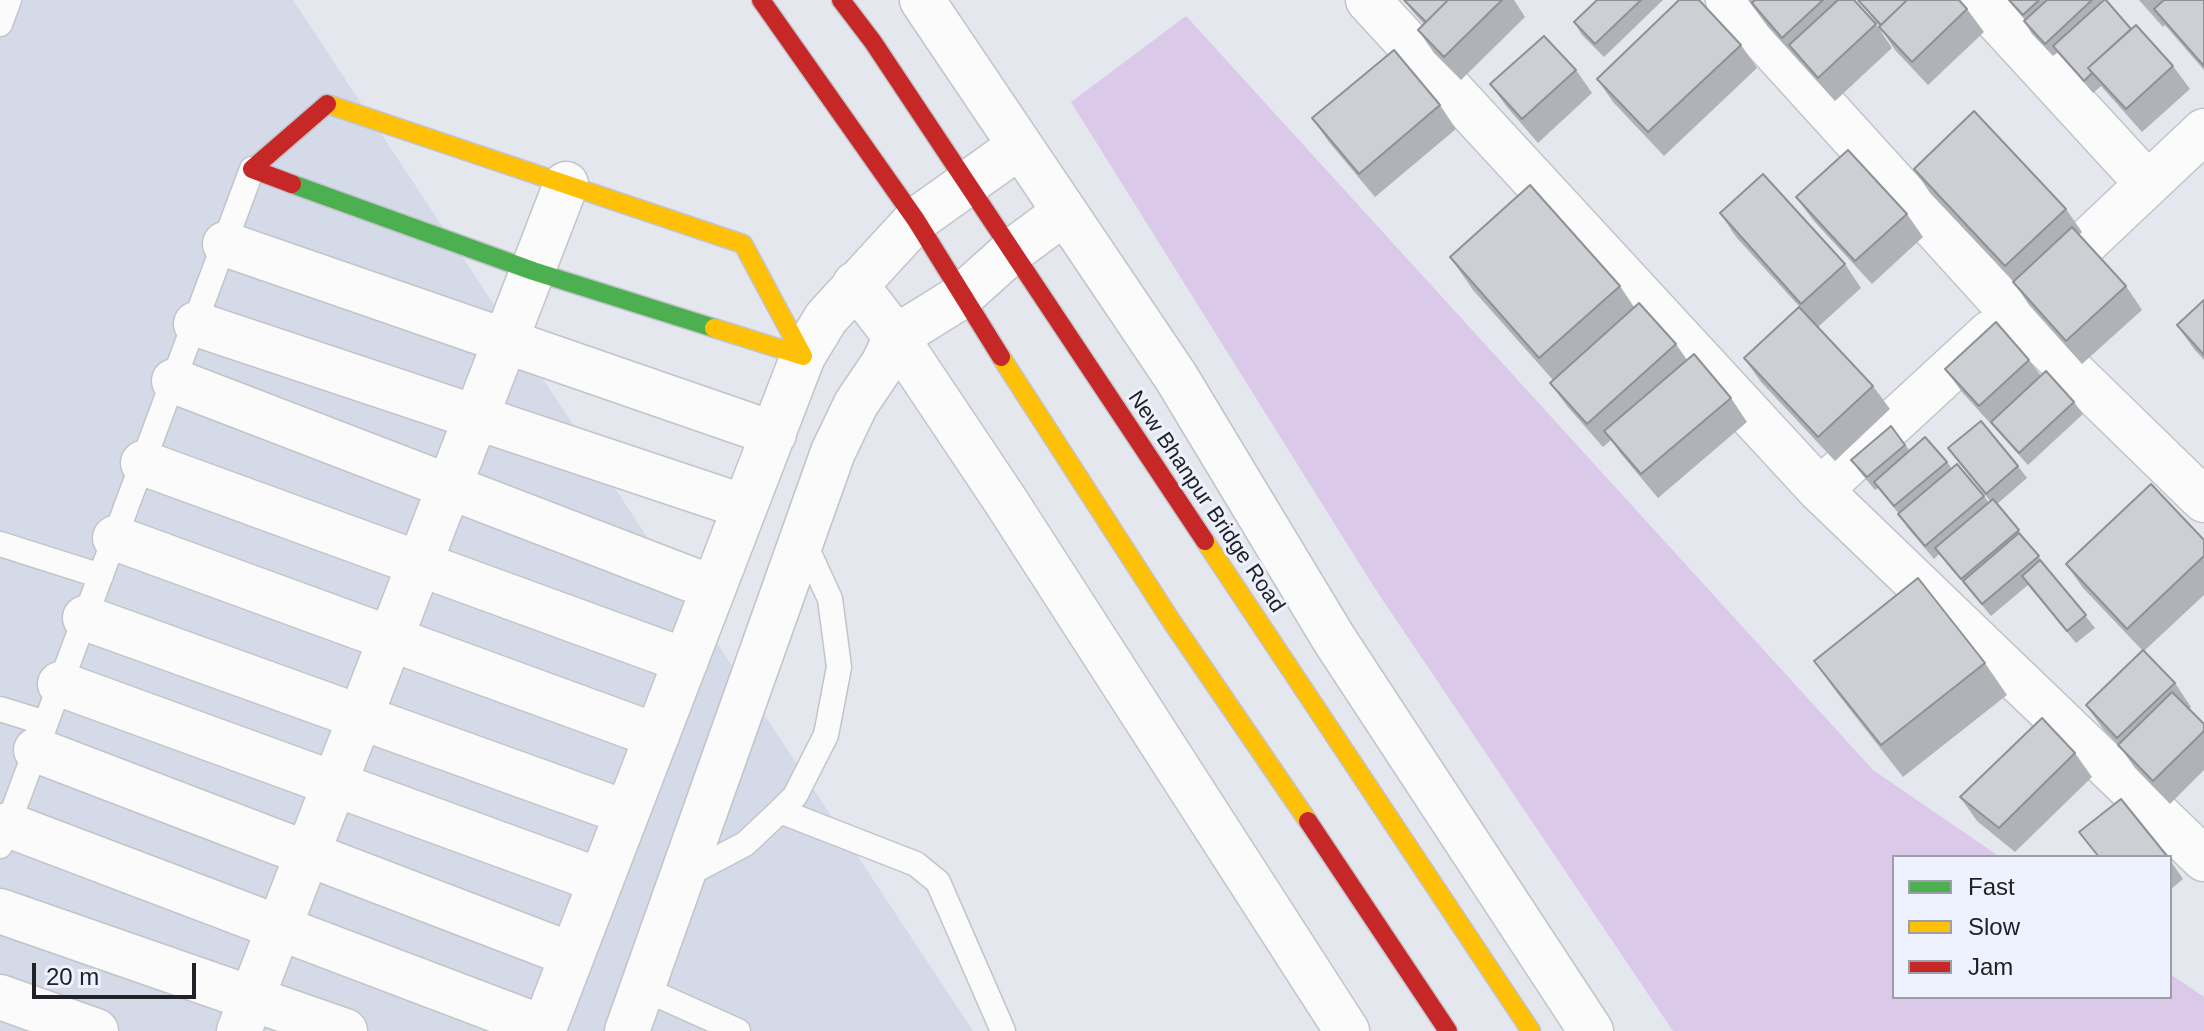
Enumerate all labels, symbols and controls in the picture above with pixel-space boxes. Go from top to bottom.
street label: New Bhanpur Bridge Road [1122,386,1290,618]
legend [1892,855,2172,999]
text: Fast [1968,873,2015,900]
text: Slow [1968,913,2020,940]
scale bar [36,947,200,997]
text: Jam [1968,953,2013,980]
text: 20 m [46,963,99,990]

